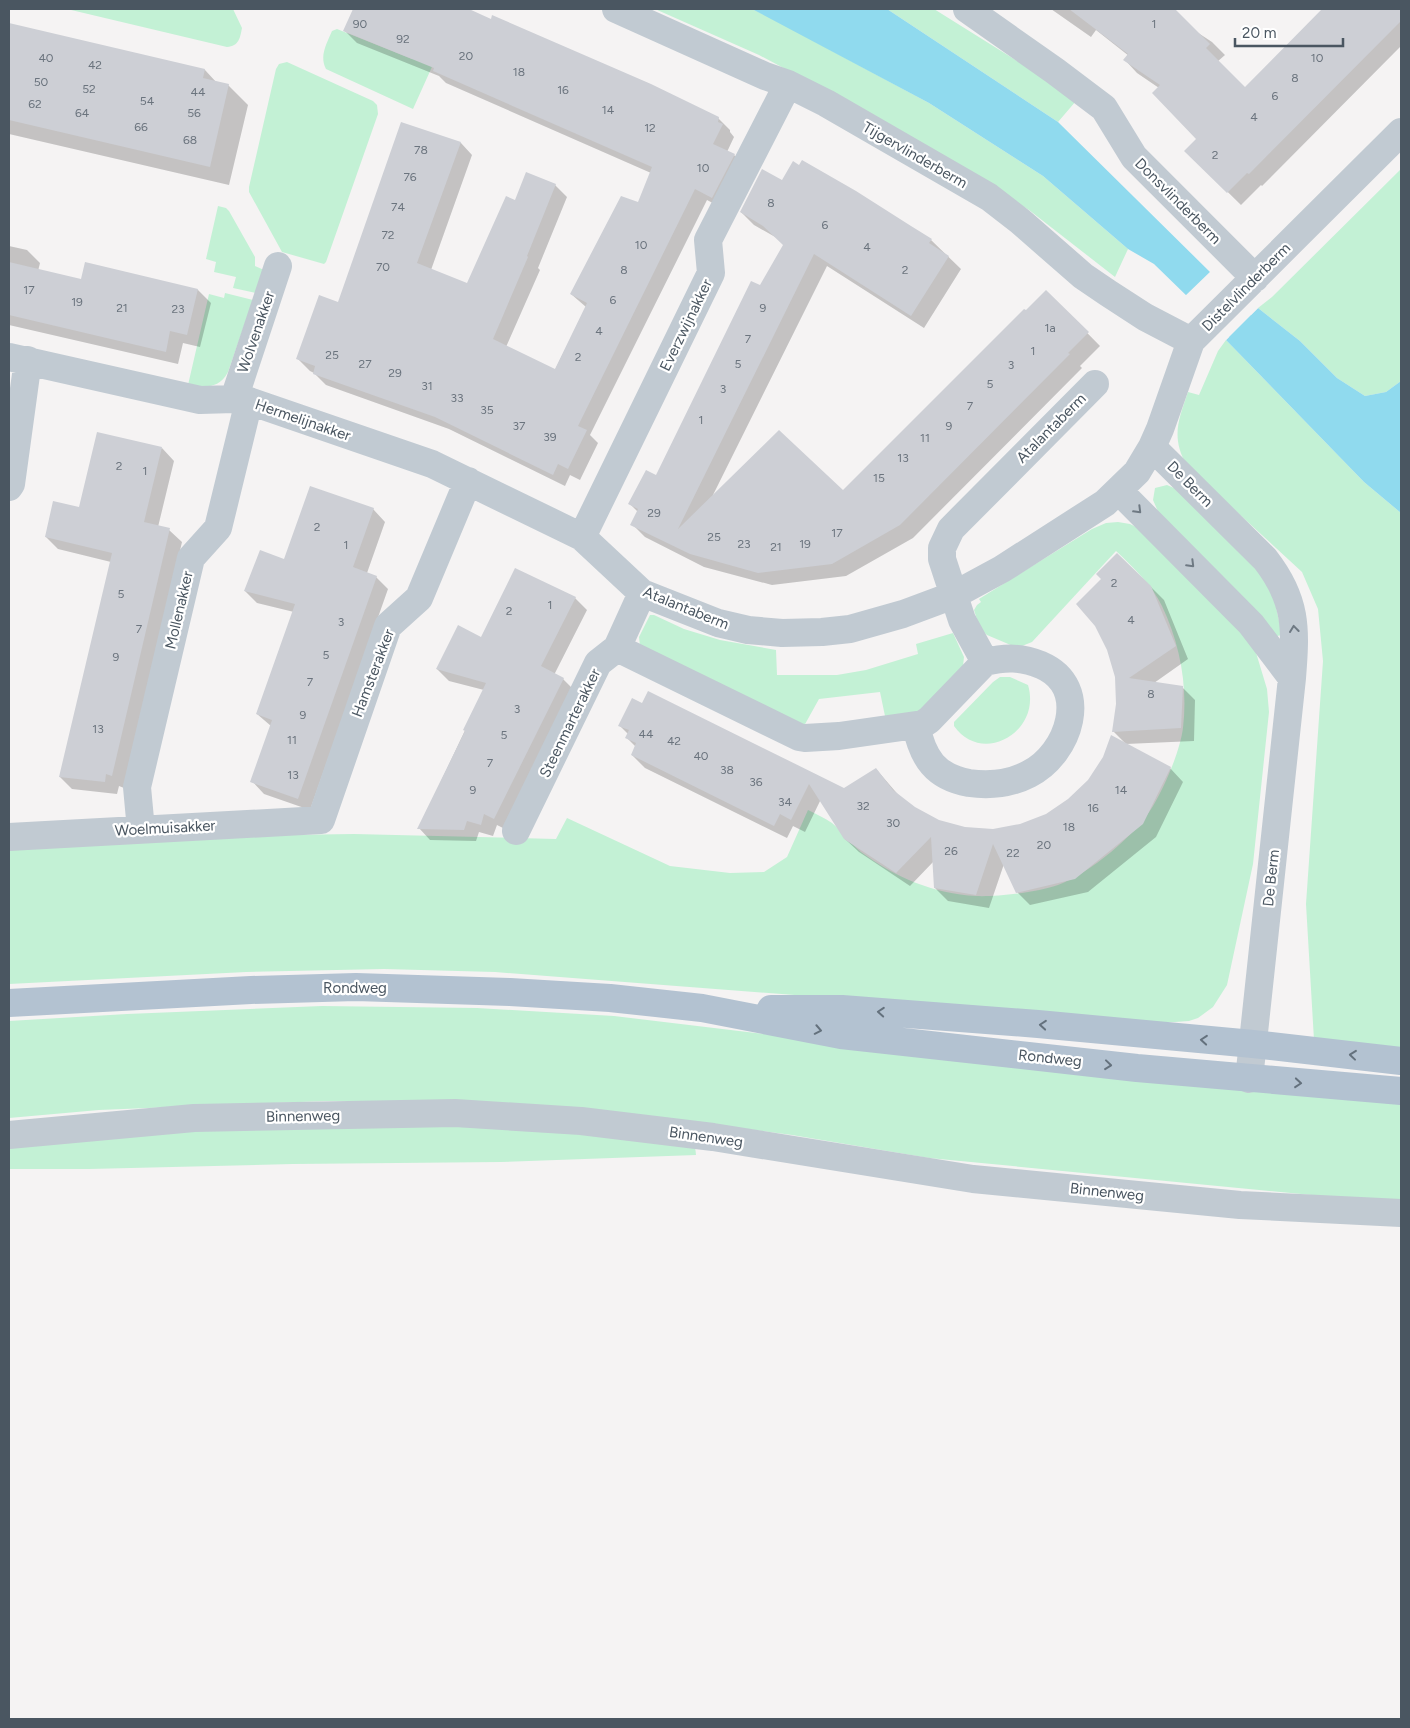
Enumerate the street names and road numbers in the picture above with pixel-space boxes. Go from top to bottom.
street label: Tijgervlinderberm [860,118,970,192]
street label: Donsvlinderberm [1131,154,1225,248]
street label: Distelvlinderberm [1198,239,1294,335]
street label: Everzwijnakker [656,276,716,374]
street label: Wolvenakker [234,289,278,375]
street label: Atalantaberm [1013,390,1089,466]
street label: Hermelijnakker [253,395,353,445]
street label: De Berm [1163,457,1217,511]
street label: Mollenakker [161,569,197,651]
street label: Atalantaberm [641,583,731,633]
street label: Hamsterakker [348,626,398,720]
street label: Steenmarterakker [536,665,604,781]
street label: Woelmuisakker [114,816,216,840]
street label: De Berm [1259,849,1283,907]
street label: Rondweg [323,979,387,997]
street label: Rondweg [1017,1046,1083,1070]
street label: Binnenweg [266,1106,340,1126]
street label: Binnenweg [668,1123,744,1151]
street label: Binnenweg [1069,1179,1145,1205]

